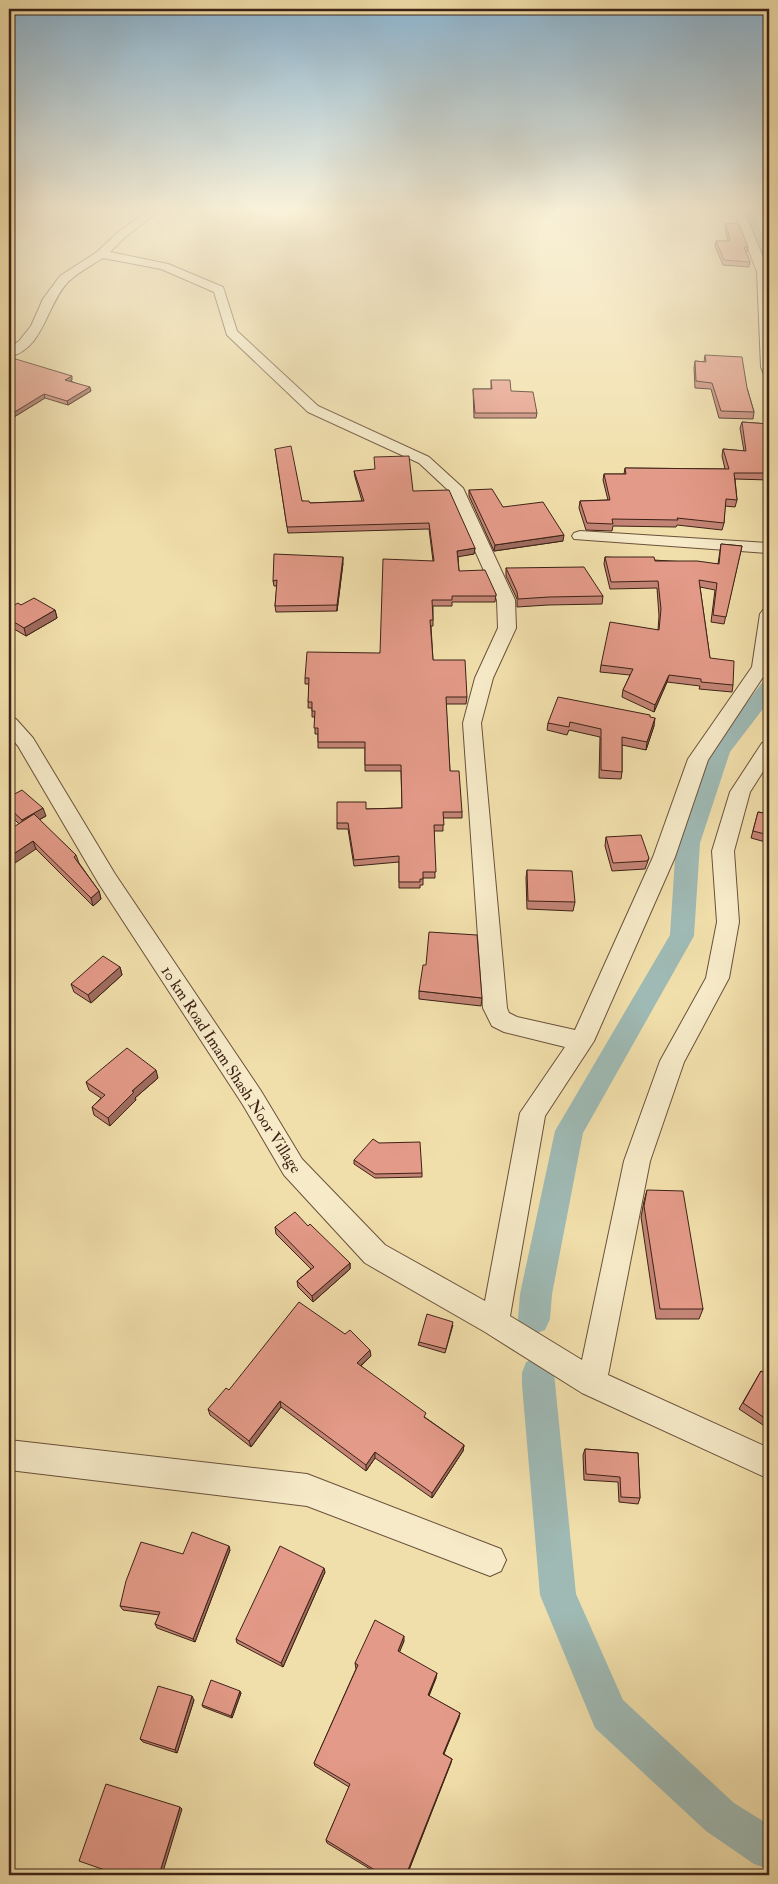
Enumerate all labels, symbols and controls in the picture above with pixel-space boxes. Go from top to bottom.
street label: 10 km Road Imam Shash Noor Village [157,962,306,1177]

